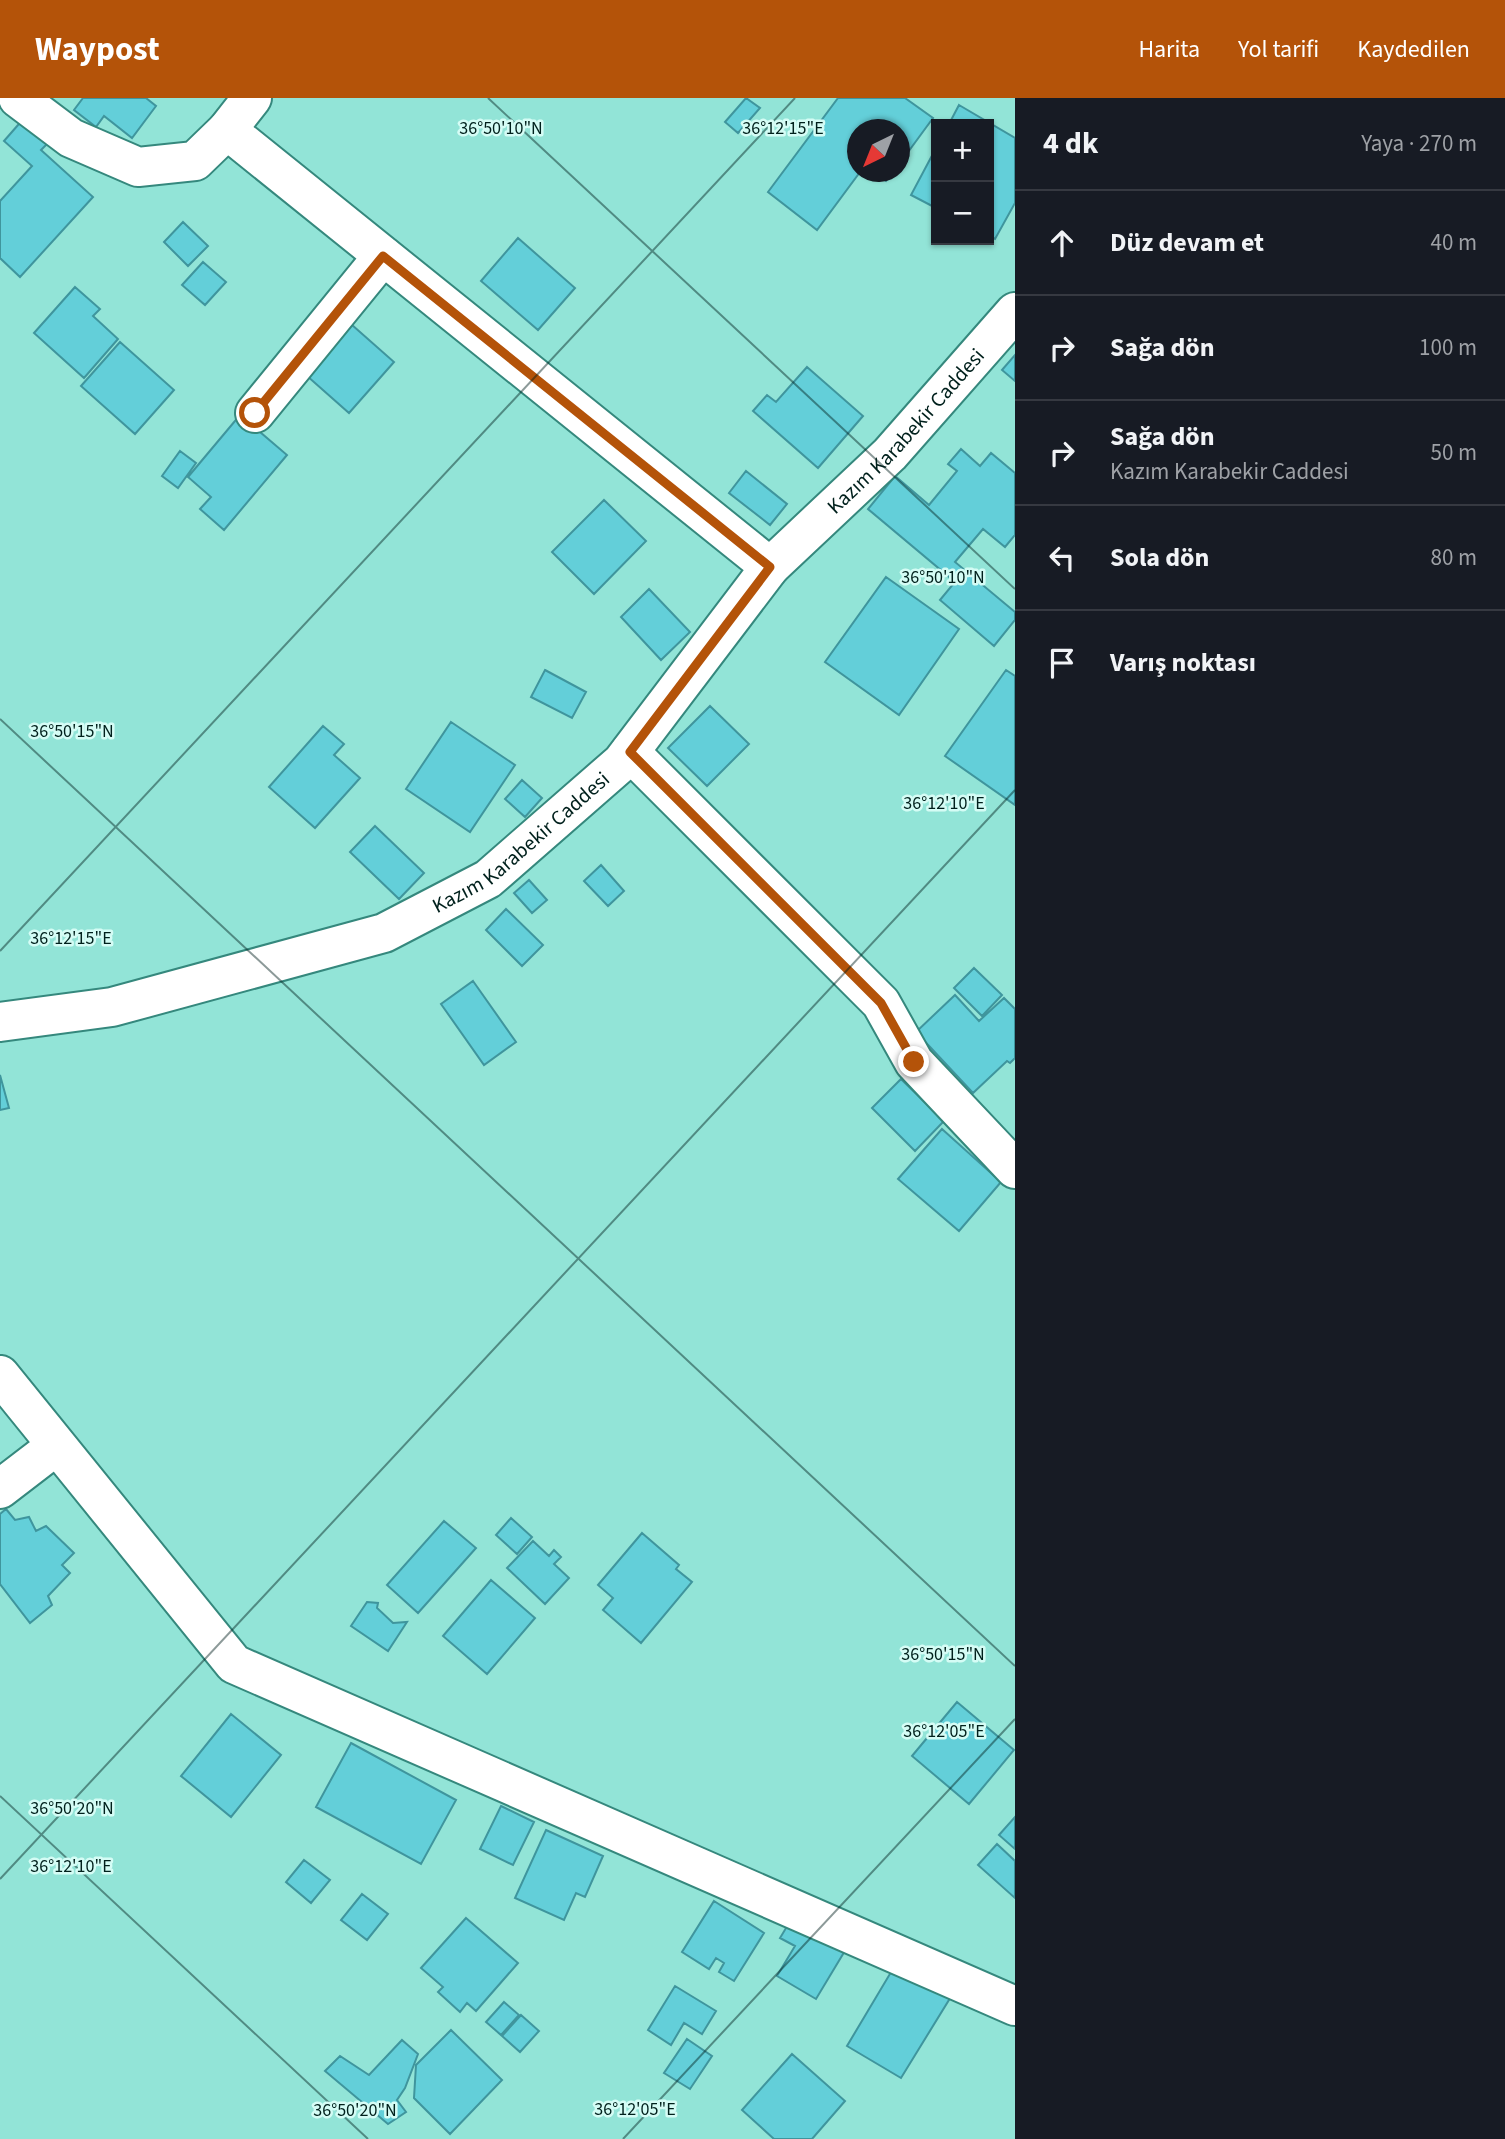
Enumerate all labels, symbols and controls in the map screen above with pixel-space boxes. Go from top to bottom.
text: Waypost [35,26,160,73]
text: Harita [1138,32,1200,67]
text: Yol tarifi [1238,32,1319,67]
text: Kaydedilen [1357,32,1470,67]
text: 36°50'10"N [459,116,543,141]
text: 36°12'15"E [742,116,824,141]
north arrow [847,119,910,182]
map controls [931,119,994,245]
button: + [931,119,994,182]
text: 4 dk [1043,122,1098,165]
text: Yaya · 270 m [1361,127,1477,160]
button: − [931,182,994,245]
icon: ahead [1043,224,1081,262]
text: Düz devam et [1110,224,1264,261]
text: 40 m [1430,226,1477,259]
icon: right [1043,329,1081,367]
text: Sağa dön [1110,329,1215,366]
text: 100 m [1419,331,1477,364]
street label: Kazım Karabekir Caddesi [820,342,991,521]
route start [239,397,270,428]
text: Sağa dön [1110,418,1215,455]
icon: right [1043,434,1081,472]
text: 50 m [1430,436,1477,469]
text: Kazım Karabekir Caddesi [1110,455,1349,488]
icon: left [1043,539,1081,577]
text: Sola dön [1110,539,1209,576]
text: 80 m [1430,541,1477,574]
text: 36°50'10"N [901,565,985,590]
icon: arrive [1043,644,1081,682]
text: Varış noktası [1110,644,1256,681]
text: 36°50'15"N [30,719,114,744]
street label: Kazım Karabekir Caddesi [427,764,616,920]
text: 36°12'10"E [903,791,985,816]
text: 36°12'15"E [30,926,112,951]
route end [898,1046,929,1077]
text: 36°50'15"N [901,1642,985,1667]
text: 36°12'05"E [903,1719,985,1744]
text: 36°50'20"N [30,1796,114,1821]
text: 36°12'10"E [30,1854,112,1879]
text: 36°12'05"E [594,2097,676,2122]
text: 36°50'20"N [313,2098,397,2123]

